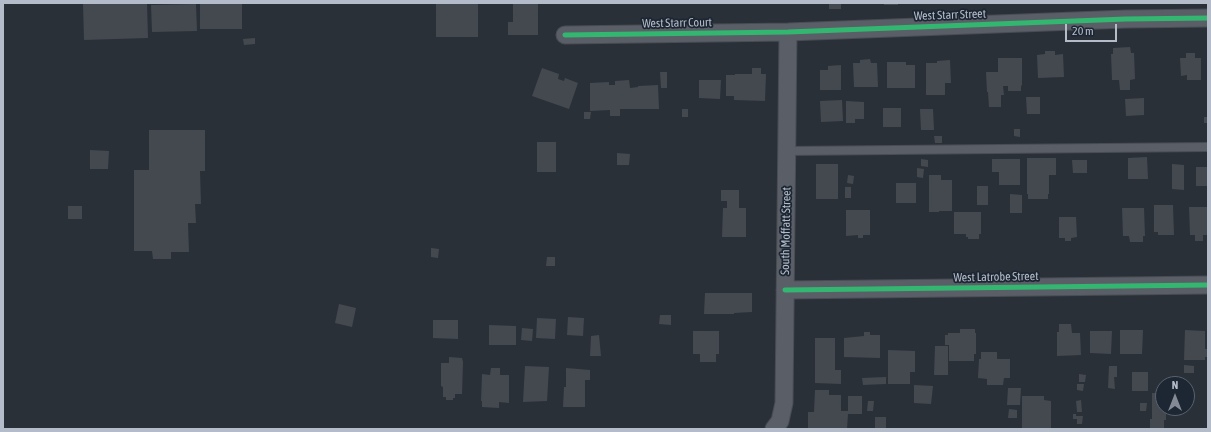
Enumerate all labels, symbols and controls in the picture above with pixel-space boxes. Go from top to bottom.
street label: West Starr Street [914,7,986,23]
street label: West Starr Court [642,15,712,31]
scale bar [1067,16,1119,42]
text: 20 m [1072,24,1094,38]
street label: South Moffatt Street [778,187,794,275]
street label: West Latrobe Street [953,269,1039,285]
north arrow [1155,376,1195,416]
text: N [1172,379,1178,391]

